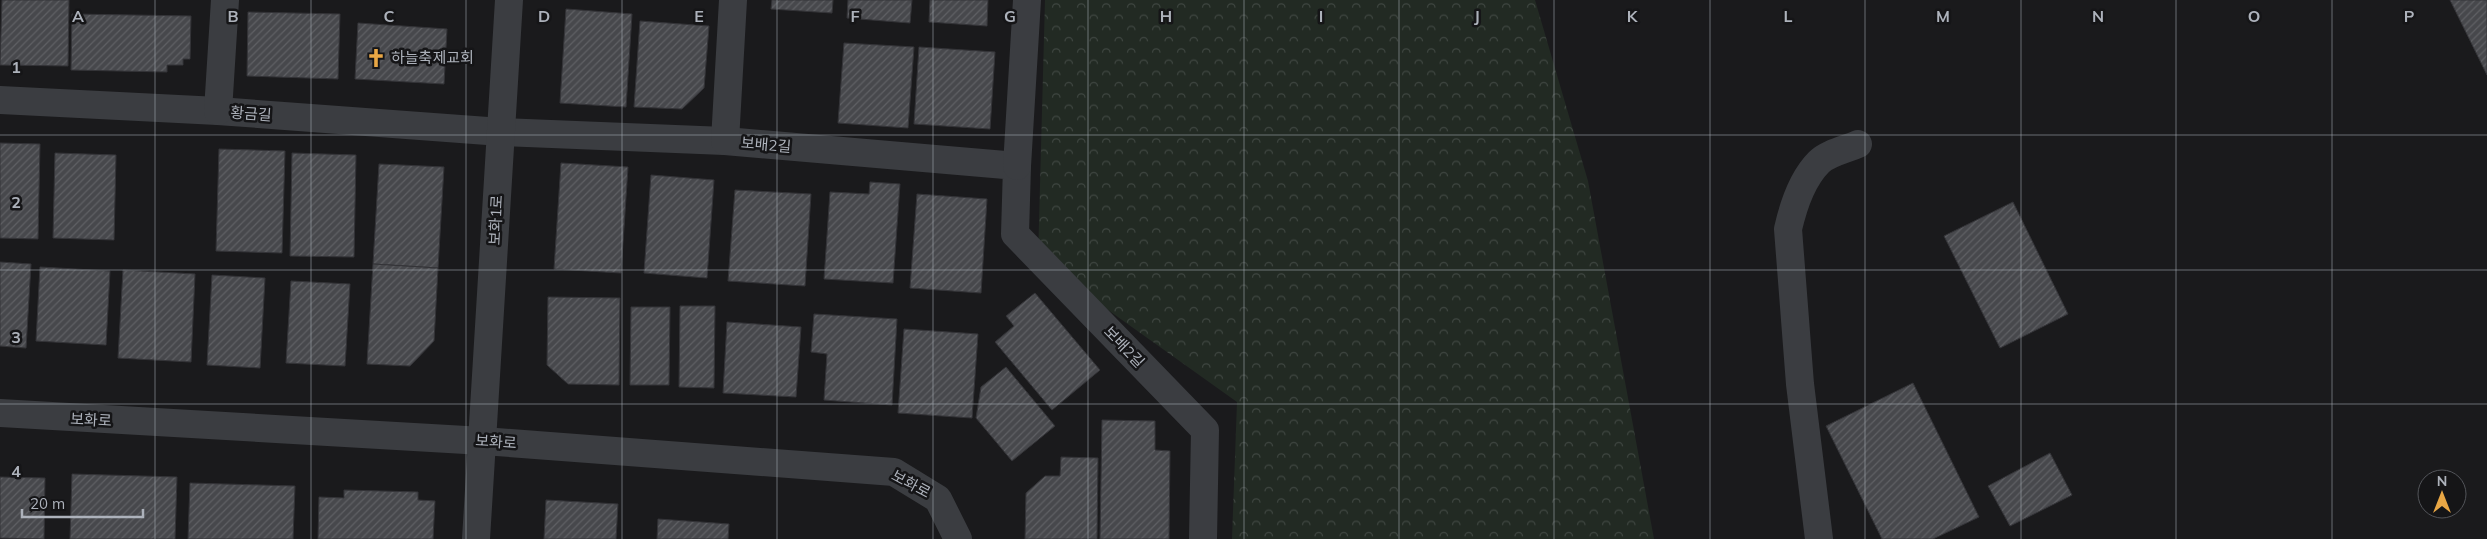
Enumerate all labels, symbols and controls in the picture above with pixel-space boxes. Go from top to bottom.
text: A [72,6,84,26]
text: B [227,6,239,26]
text: C [384,6,395,26]
text: D [538,6,550,26]
text: E [694,6,704,26]
text: F [850,6,860,26]
text: G [1004,6,1016,26]
text: H [1160,6,1172,26]
text: I [1319,6,1323,26]
text: J [1474,6,1480,26]
text: K [1627,6,1639,26]
text: L [1784,6,1793,26]
text: M [1936,6,1950,26]
text: N [2092,6,2104,26]
text: O [2248,6,2260,26]
text: P [2404,6,2415,26]
church icon: 하늘축제교회 [365,47,387,69]
place label: 하늘축제교회 [391,48,474,67]
text: 1 [11,57,21,77]
street label: 황금길 [230,103,272,124]
street label: 보배2길 [740,133,792,156]
text: 2 [11,192,21,212]
street label: 보화1로 [485,194,506,246]
street label: 보배2길 [1100,322,1149,371]
text: 3 [11,327,21,347]
street label: 보화로 [70,409,112,430]
street label: 보화로 [475,431,517,452]
text: 4 [11,461,21,481]
street label: 보화로 [888,465,934,502]
north arrow [2417,469,2467,519]
text: N [2437,472,2447,490]
scale bar [22,486,144,518]
text: 20 m [30,494,65,513]

